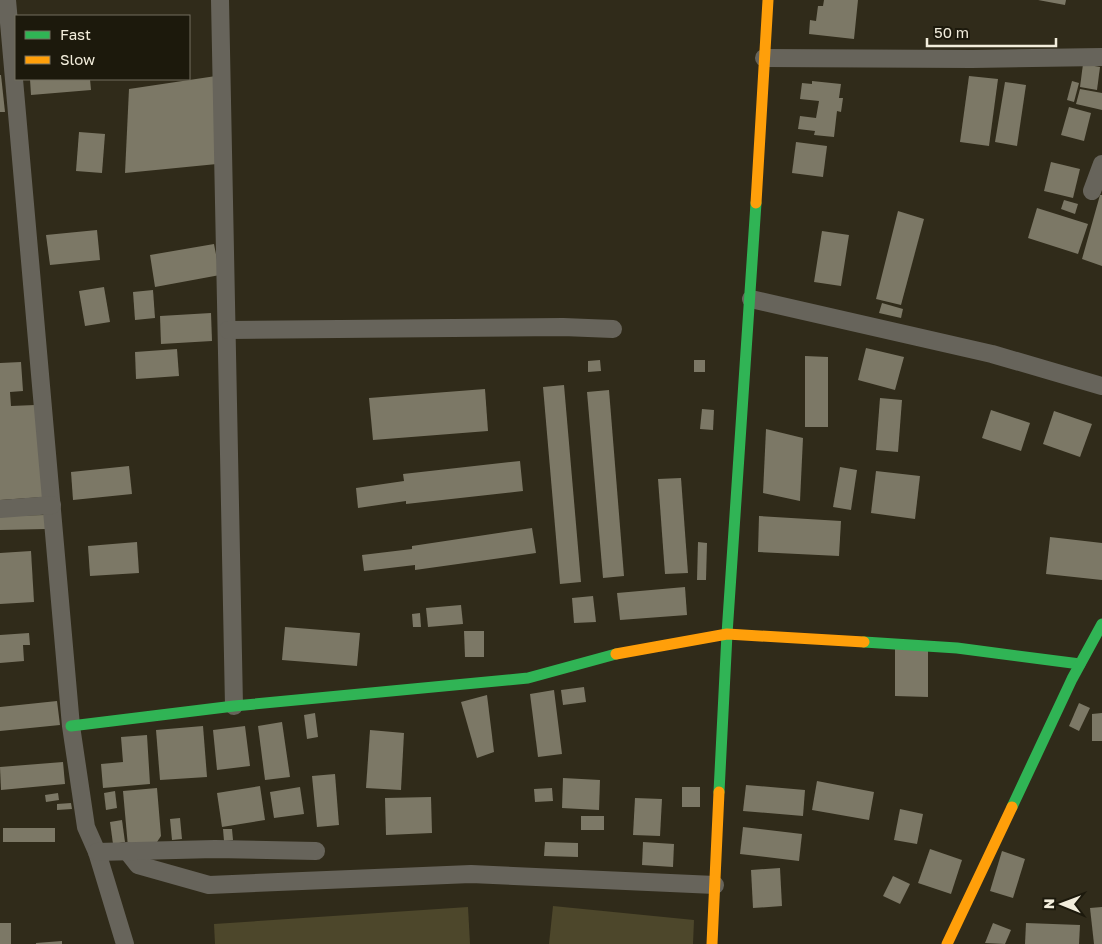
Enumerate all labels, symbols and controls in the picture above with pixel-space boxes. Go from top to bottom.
legend [15,15,190,80]
scale bar [927,15,1056,47]
text: 50 m [934,23,969,41]
text: Fast [60,25,91,43]
text: Slow [60,50,95,68]
north arrow [1037,879,1087,929]
text: N [1040,898,1057,909]

